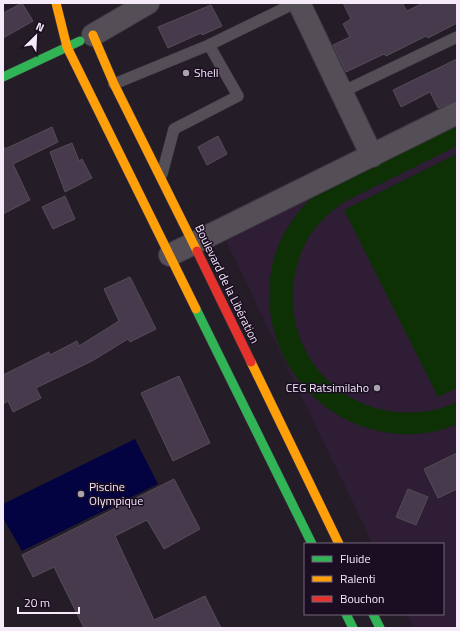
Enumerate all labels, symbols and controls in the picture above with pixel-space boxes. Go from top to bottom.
north arrow [16,16,56,56]
text: N [33,18,47,36]
place label: Shell [194,63,219,82]
marker: Shell [181,68,191,78]
street label: Boulevard de la Libération [190,221,265,347]
place label: CEG Ratsimilaho [286,378,369,397]
marker: CEG Ratsimilaho [372,383,382,393]
place label: Piscine Olympique [89,477,143,510]
marker: Piscine Olympique [76,489,86,499]
legend [304,543,444,615]
text: Fluide [340,549,371,568]
text: Ralenti [340,569,375,588]
scale bar [18,589,79,615]
text: Bouchon [340,589,385,608]
text: 20 m [24,593,50,612]

